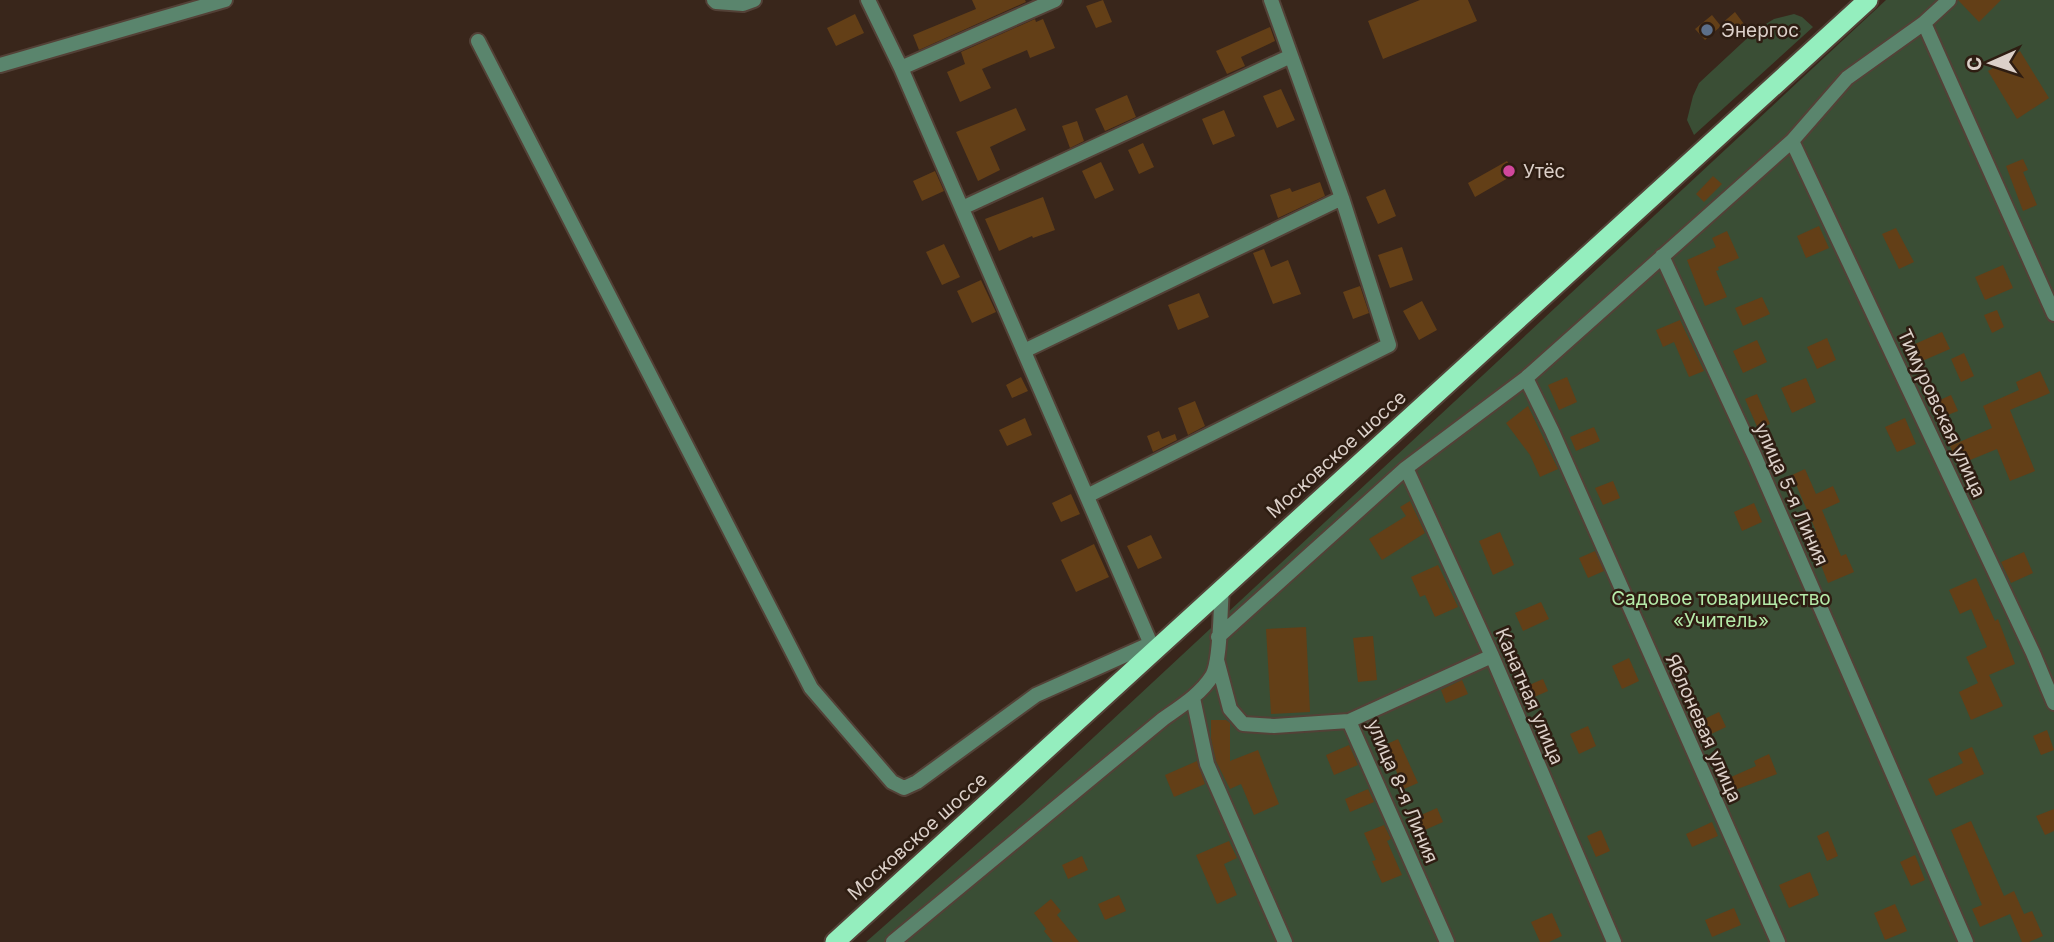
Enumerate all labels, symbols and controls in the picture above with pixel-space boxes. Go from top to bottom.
place label: Энергос [1721,19,1799,42]
marker: Энергос [1699,22,1715,38]
north arrow [1956,28,2026,98]
text: С [1963,56,1986,71]
place label: Утёс [1523,160,1565,183]
marker: Утёс [1501,163,1517,179]
street label: Тимуровская улица [1892,325,1991,501]
street label: Московское шоссе [1262,386,1411,523]
street label: улица 5-я Линия [1750,419,1833,569]
park label: Садовое товарищество «Учитель» [1611,587,1831,632]
street label: Канатная улица [1490,624,1569,768]
street label: Яблоневая улица [1661,651,1746,806]
street label: улица 8-я Линия [1362,716,1443,867]
street label: Московское шоссе [843,768,992,905]

